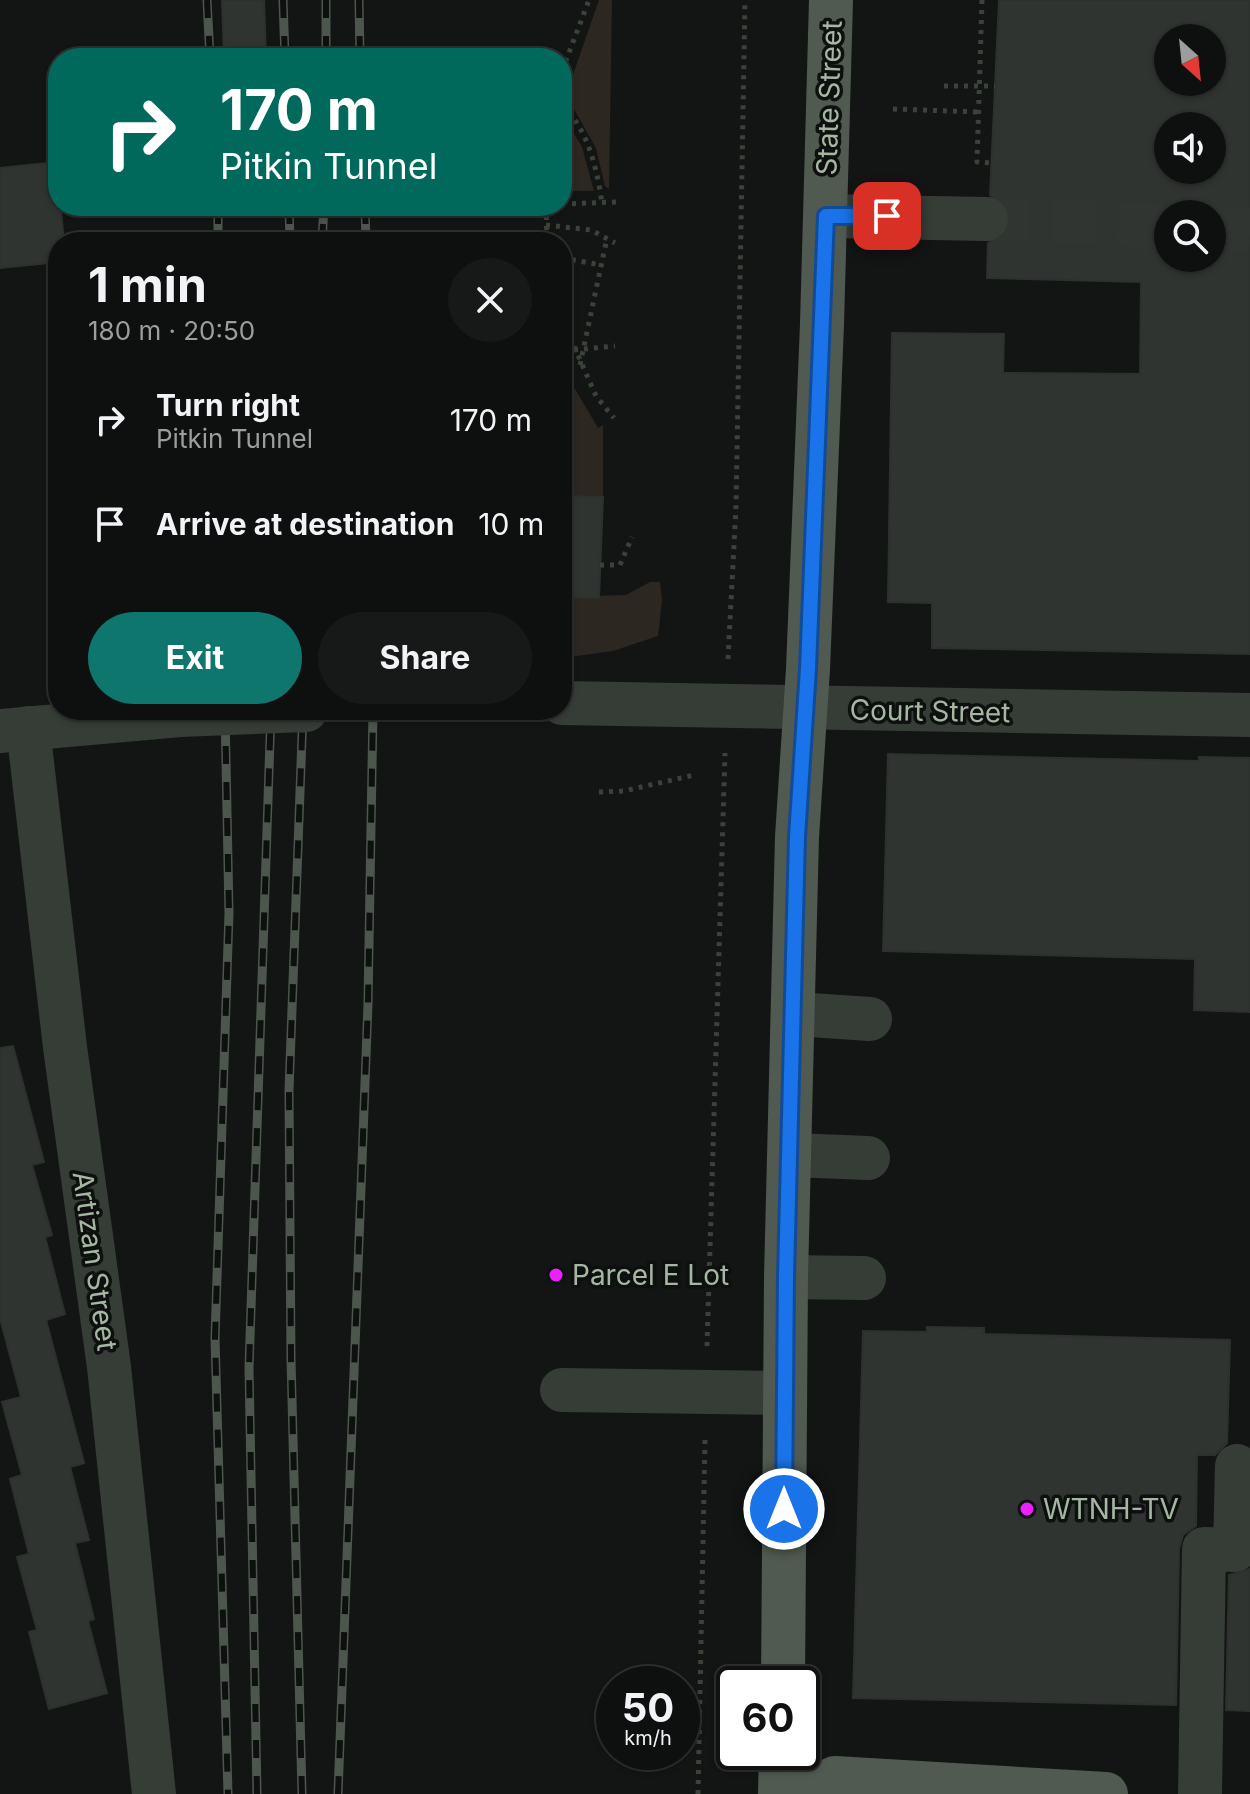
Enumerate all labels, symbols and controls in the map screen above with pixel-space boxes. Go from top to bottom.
street label: State Street [809,20,849,176]
north arrow [1154,24,1226,96]
map controls [1154,24,1226,272]
text: 170 m [220,76,378,144]
icon: right [88,80,192,184]
button: sound [1154,112,1226,184]
text: Pitkin Tunnel [220,144,437,188]
pin [853,182,921,250]
icon: arrive [865,194,909,238]
button: search [1154,200,1226,272]
text: 1 min [88,255,207,314]
button: close [448,258,532,342]
text: 180 m · 20:50 [88,315,255,346]
text: Turn right [156,387,300,423]
icon: right [88,398,132,442]
text: 170 m [450,402,532,438]
text: Pitkin Tunnel [156,423,313,454]
icon: arrive [88,502,132,546]
text: Arrive at destination [156,506,454,542]
text: 10 m [478,506,544,542]
button: Exit [88,612,302,704]
button: Share [318,612,532,704]
street label: Court Street [849,693,1011,729]
street label: Artizan Street [66,1169,124,1353]
place label: Parcel E Lot [572,1258,729,1292]
marker: Parcel E Lot [547,1266,565,1284]
position arrow [742,1467,826,1551]
place label: WTNH-TV [1043,1492,1179,1526]
marker: WTNH-TV [1018,1500,1036,1518]
speed limit sign: 60 [716,1666,820,1770]
text: 50 [622,1683,674,1732]
text: km/h [624,1726,672,1750]

